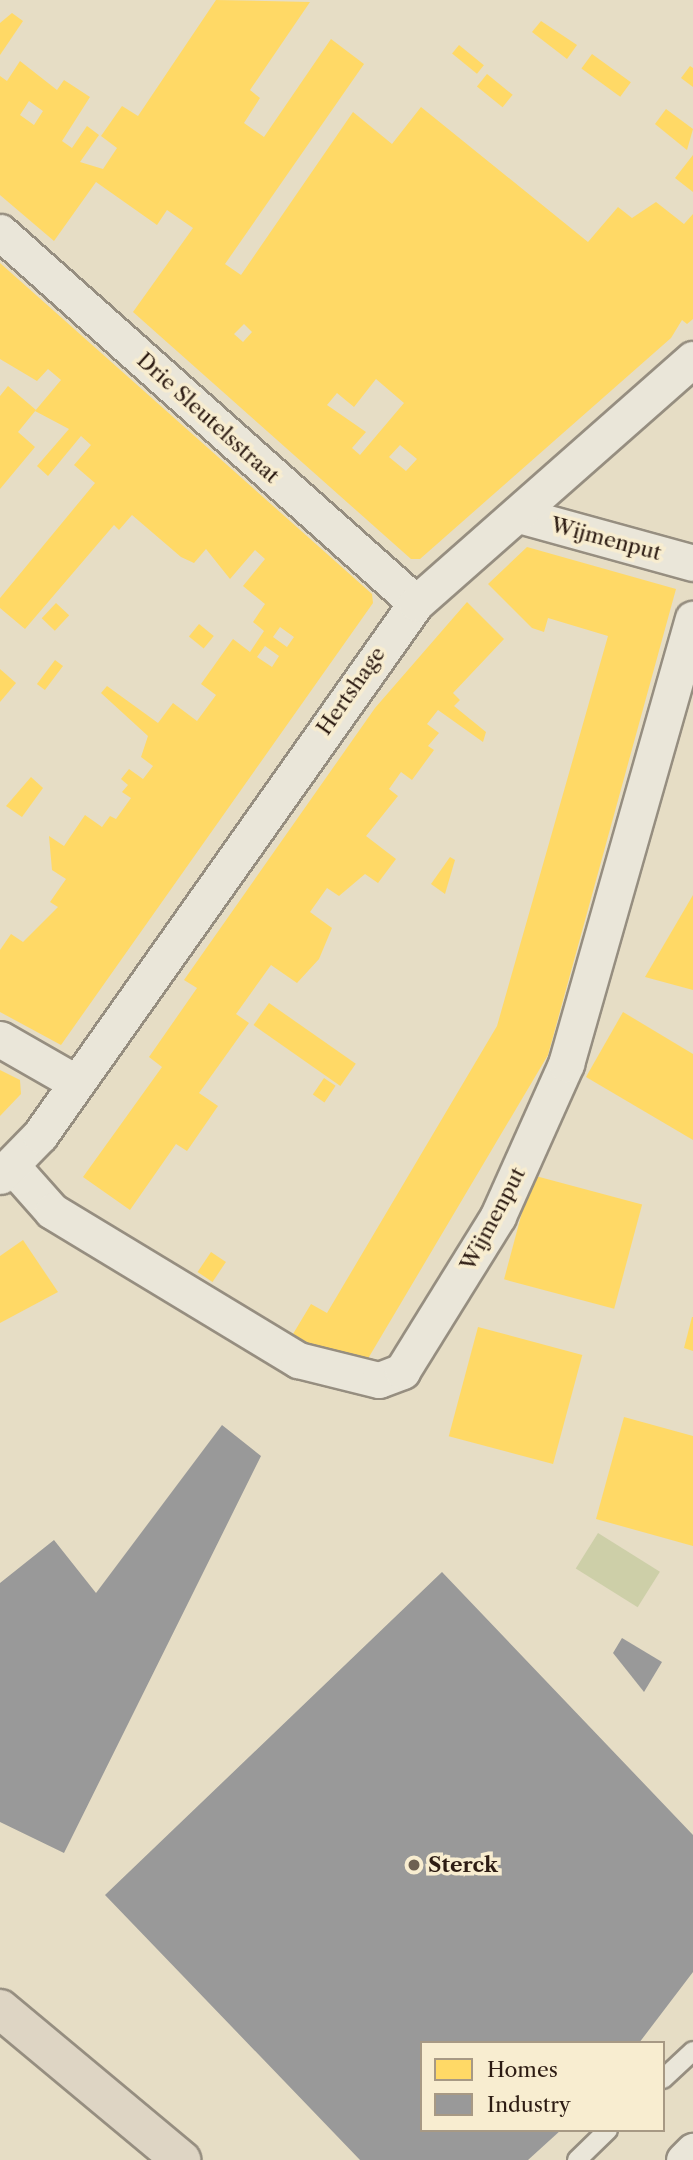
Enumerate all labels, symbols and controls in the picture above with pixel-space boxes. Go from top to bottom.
street label: Drie Sleutelsstraat [132,348,284,488]
street label: Wijmenput [548,512,664,566]
street label: Hertshage [312,642,390,740]
street label: Wijmenput [455,1163,531,1275]
place label: Sterck [428,1852,498,1878]
marker: Sterck [406,1857,422,1873]
legend [420,2041,665,2132]
text: Homes [487,2057,558,2082]
text: Industry [487,2092,571,2117]

